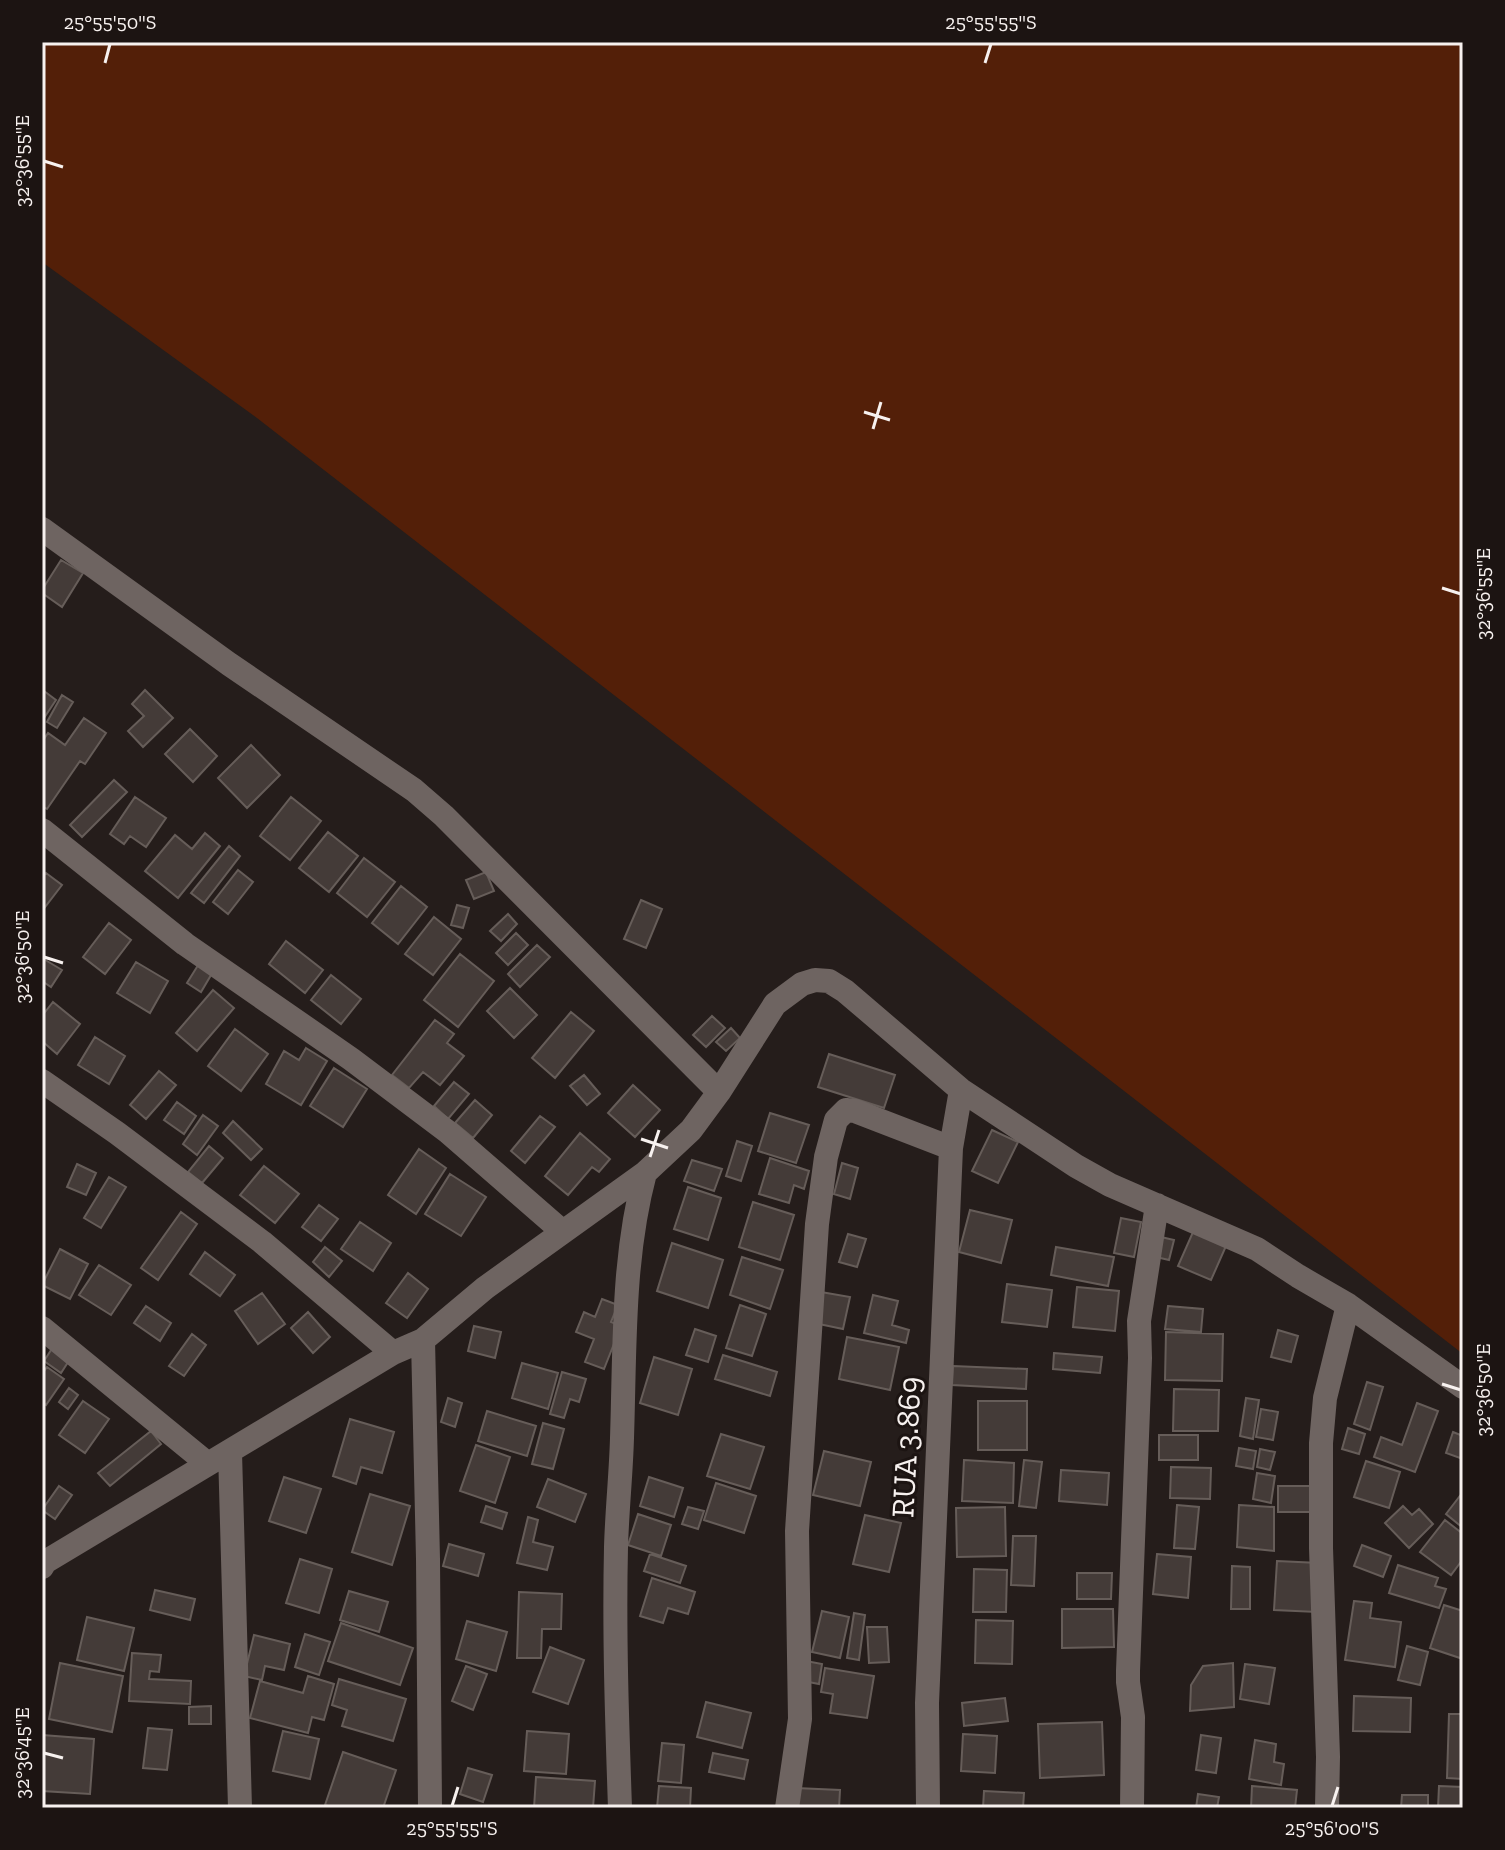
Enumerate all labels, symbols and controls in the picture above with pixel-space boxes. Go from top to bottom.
text: 25°55'50"S [64,10,156,34]
text: 25°55'55"S [945,10,1037,34]
text: 32°36'55"E [10,115,34,207]
text: 32°36'55"E [1471,548,1495,640]
text: 32°36'50"E [10,910,34,1004]
text: 32°36'50"E [1471,1343,1495,1437]
street label: RUA 3.869 [883,1375,929,1519]
text: 32°36'45"E [10,1707,34,1799]
text: 25°55'55"S [406,1816,498,1840]
text: 25°56'00"S [1285,1816,1379,1840]

